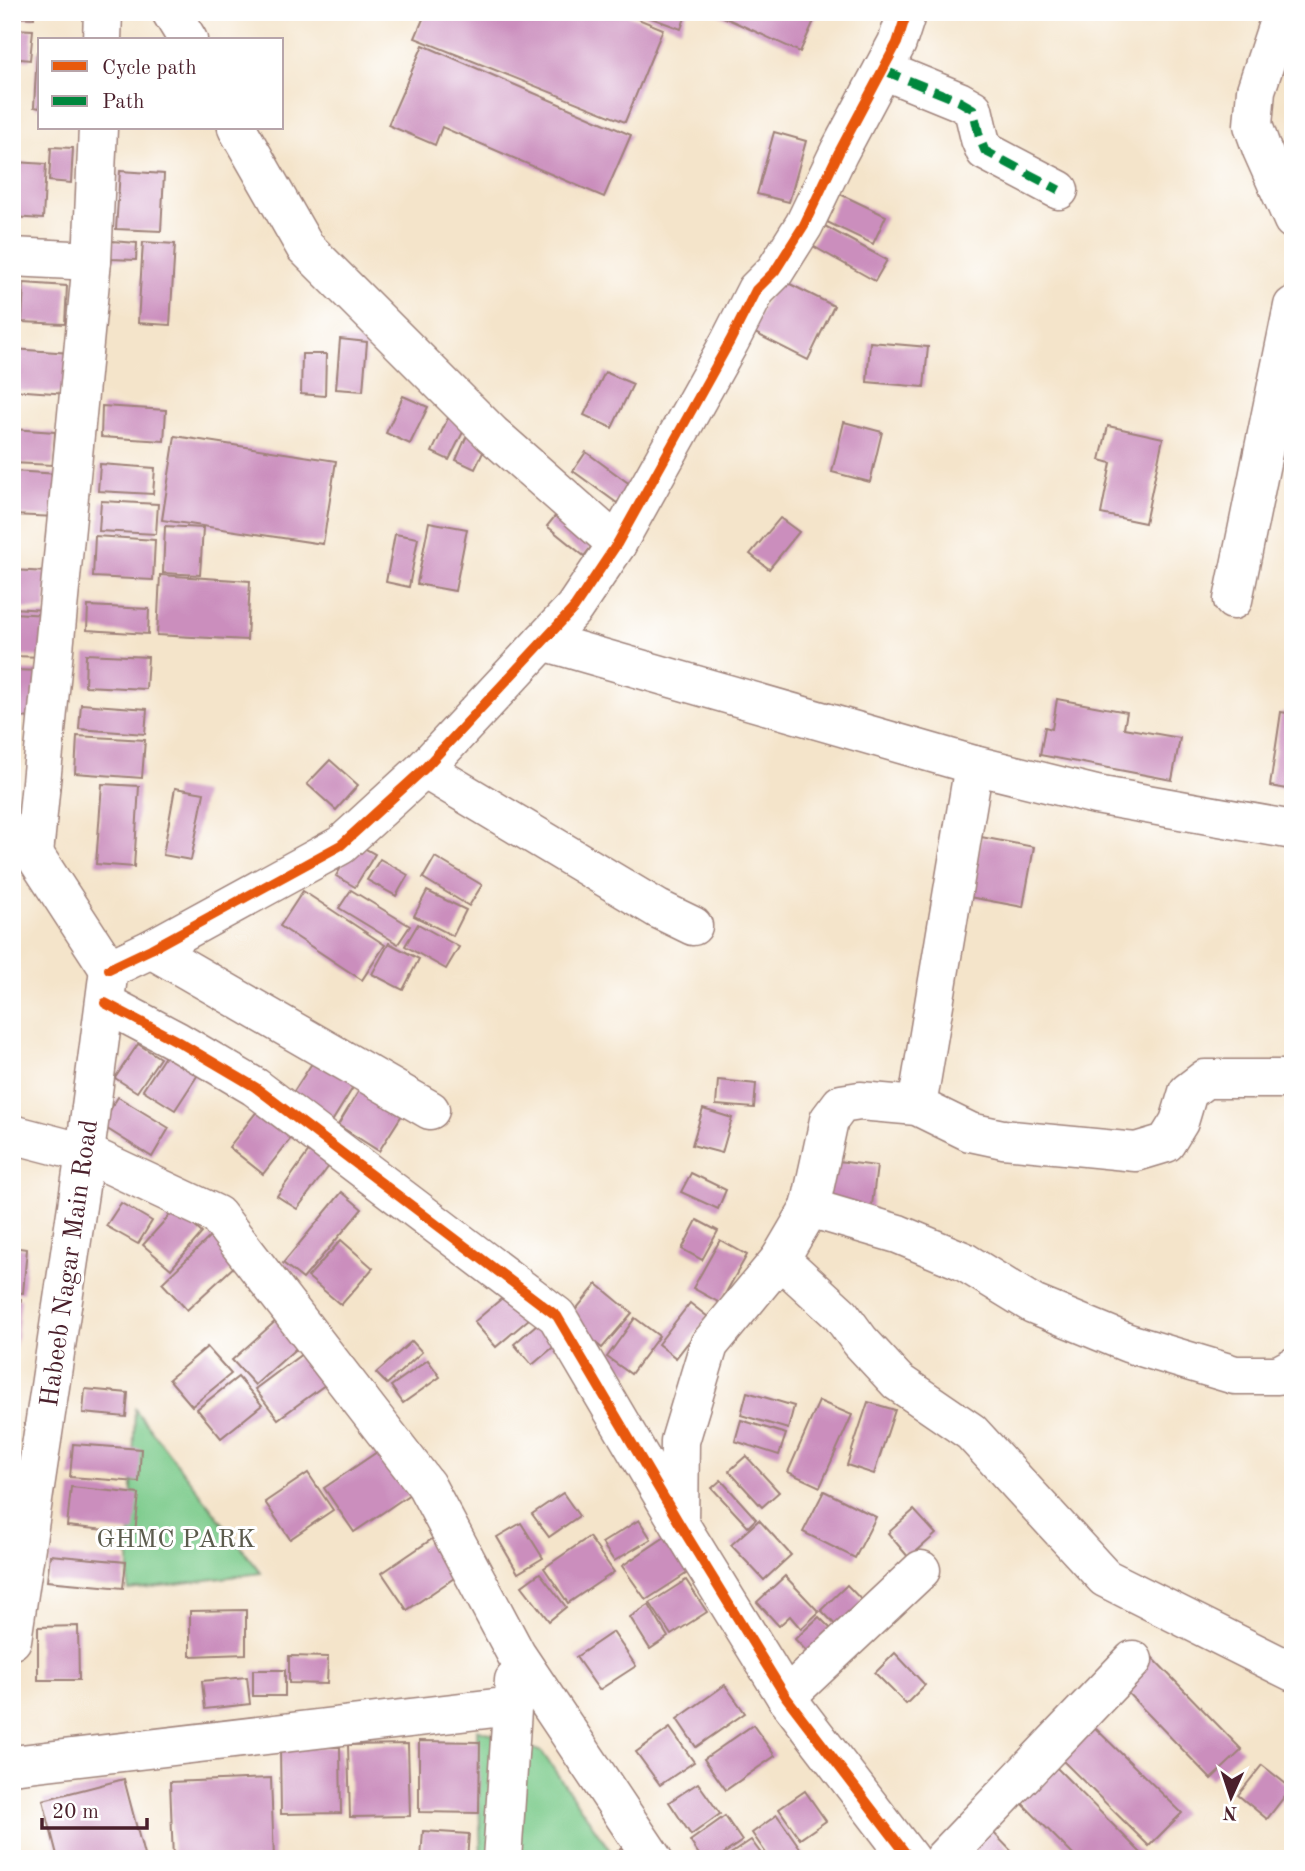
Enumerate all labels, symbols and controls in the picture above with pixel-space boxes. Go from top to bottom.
legend [38,38,284,130]
text: Cycle path [102,58,197,79]
text: Path [102,92,145,113]
street label: Habeeb Nagar Main Road [37,1118,103,1409]
park label: GHMC PARK [96,1527,256,1553]
north arrow [1196,1762,1266,1832]
scale bar [42,1787,147,1831]
text: 20 m [52,1802,99,1823]
text: N [1222,1802,1238,1821]

